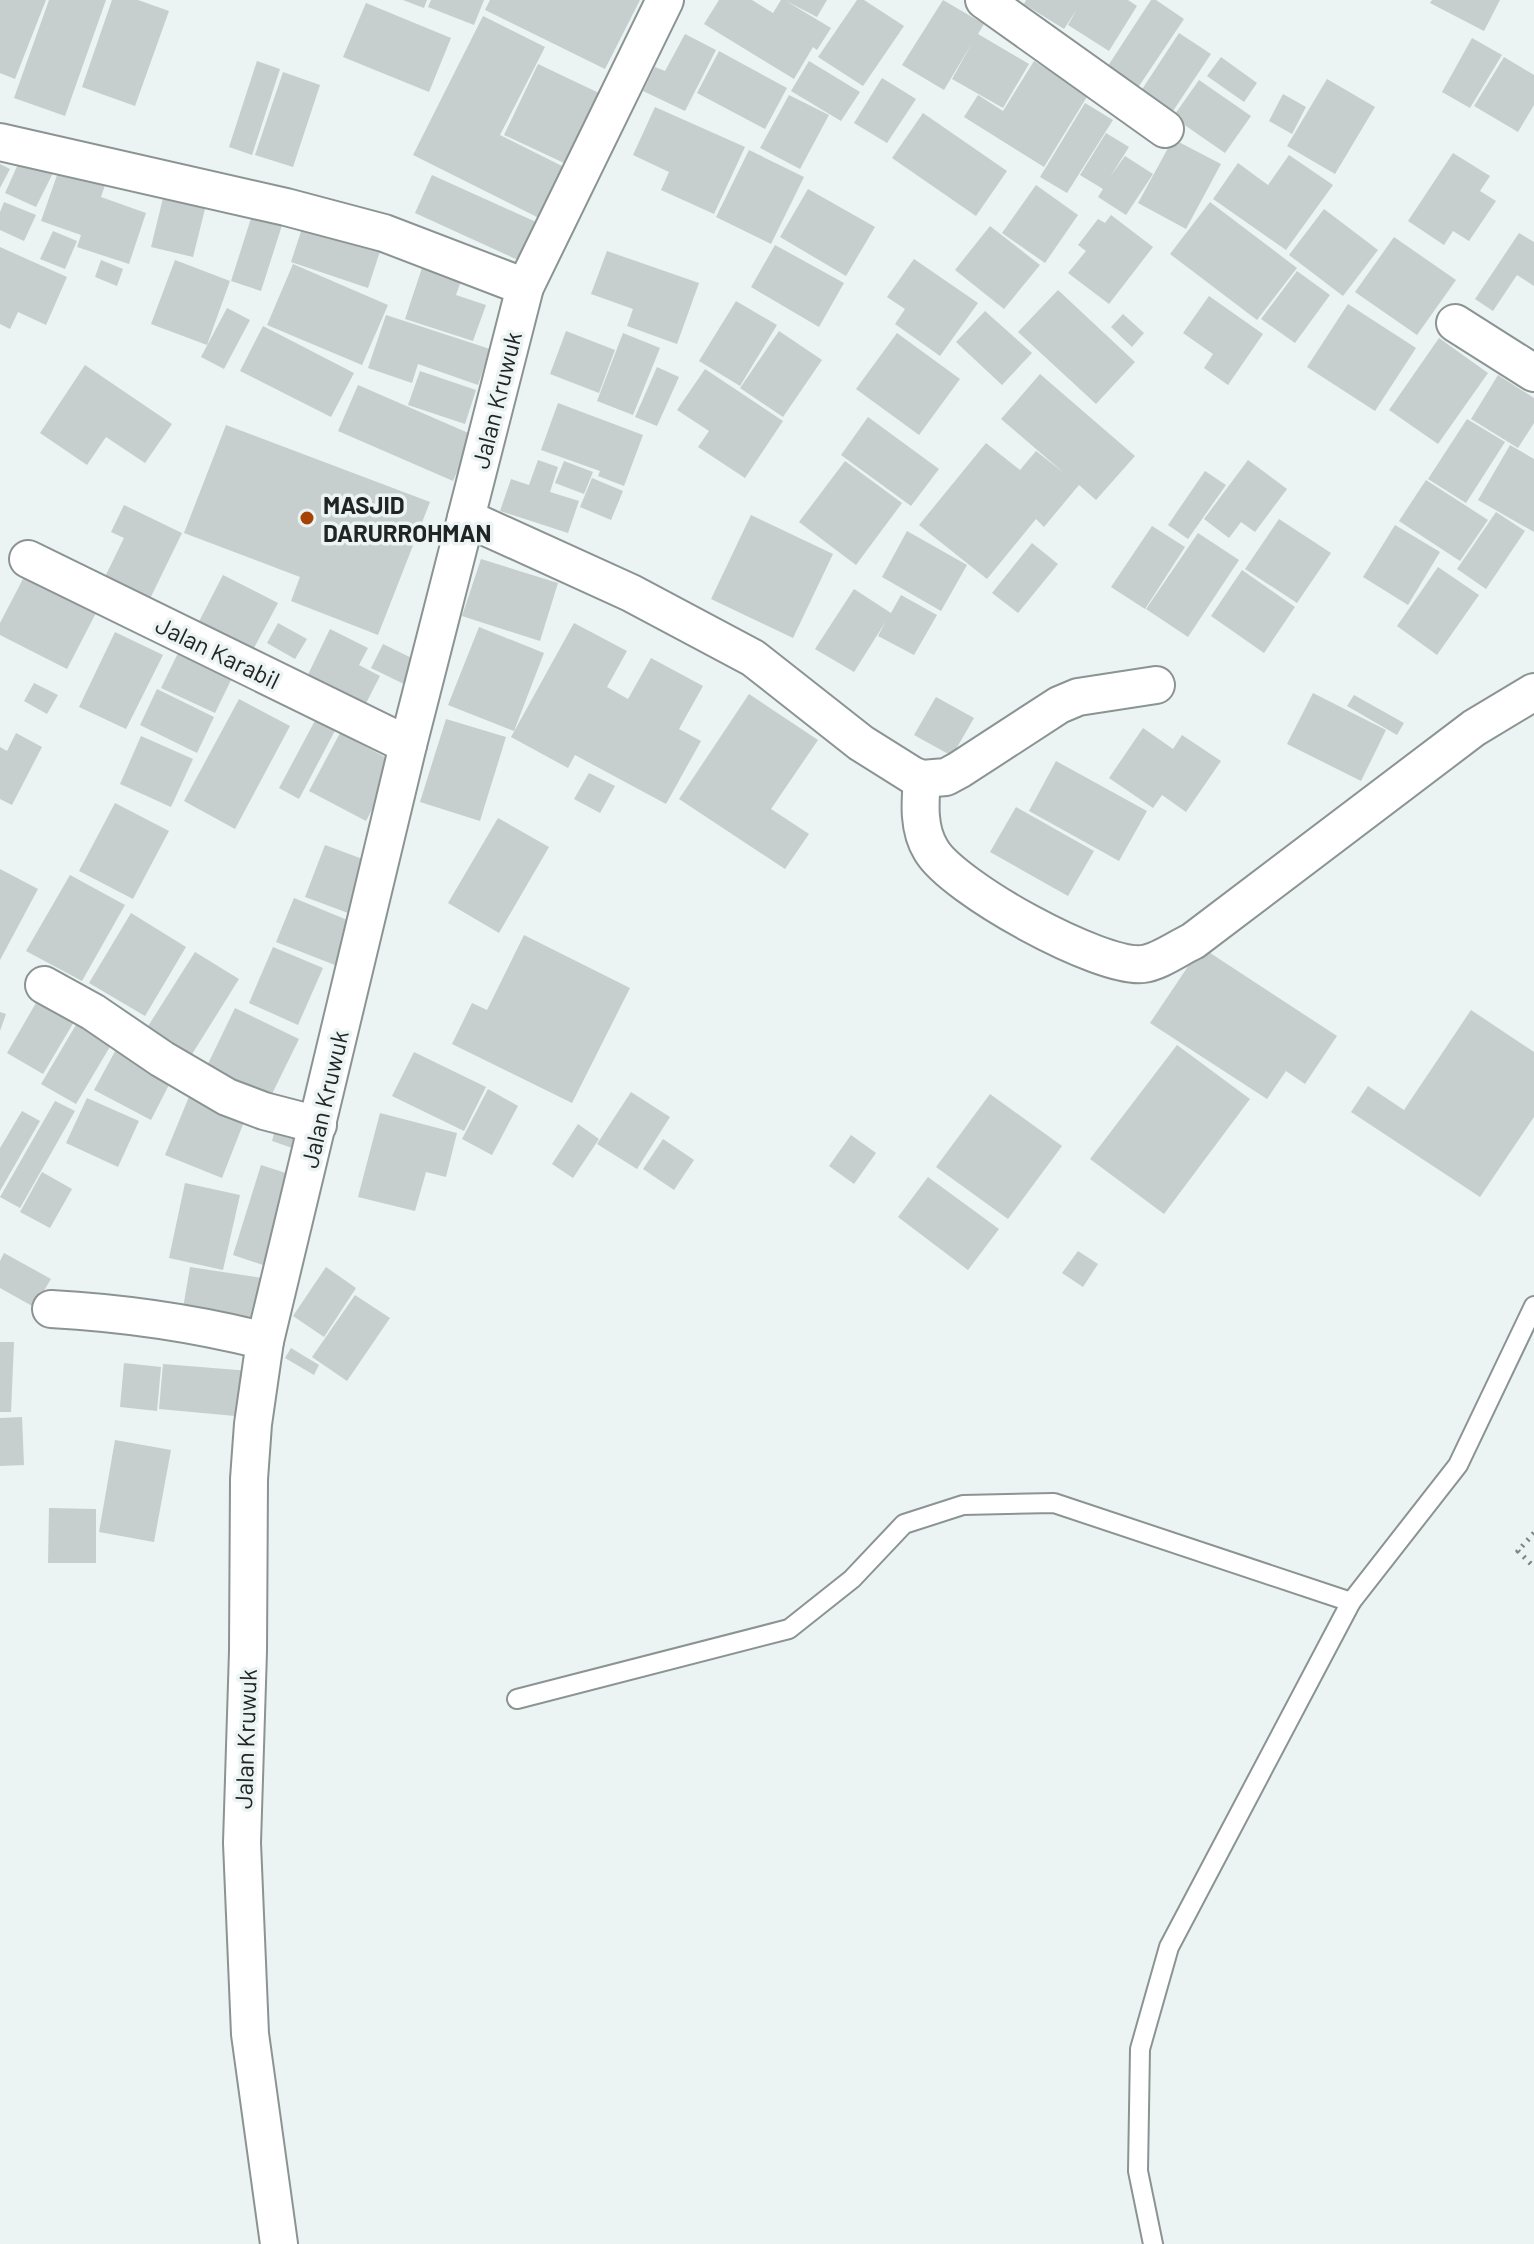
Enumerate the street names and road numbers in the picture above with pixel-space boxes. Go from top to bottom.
street label: Jalan Kruwuk [465,329,527,471]
street label: Jalan Karabil [151,610,285,694]
street label: Jalan Kruwuk [294,1027,354,1171]
street label: Jalan Kruwuk [228,1668,262,1810]

